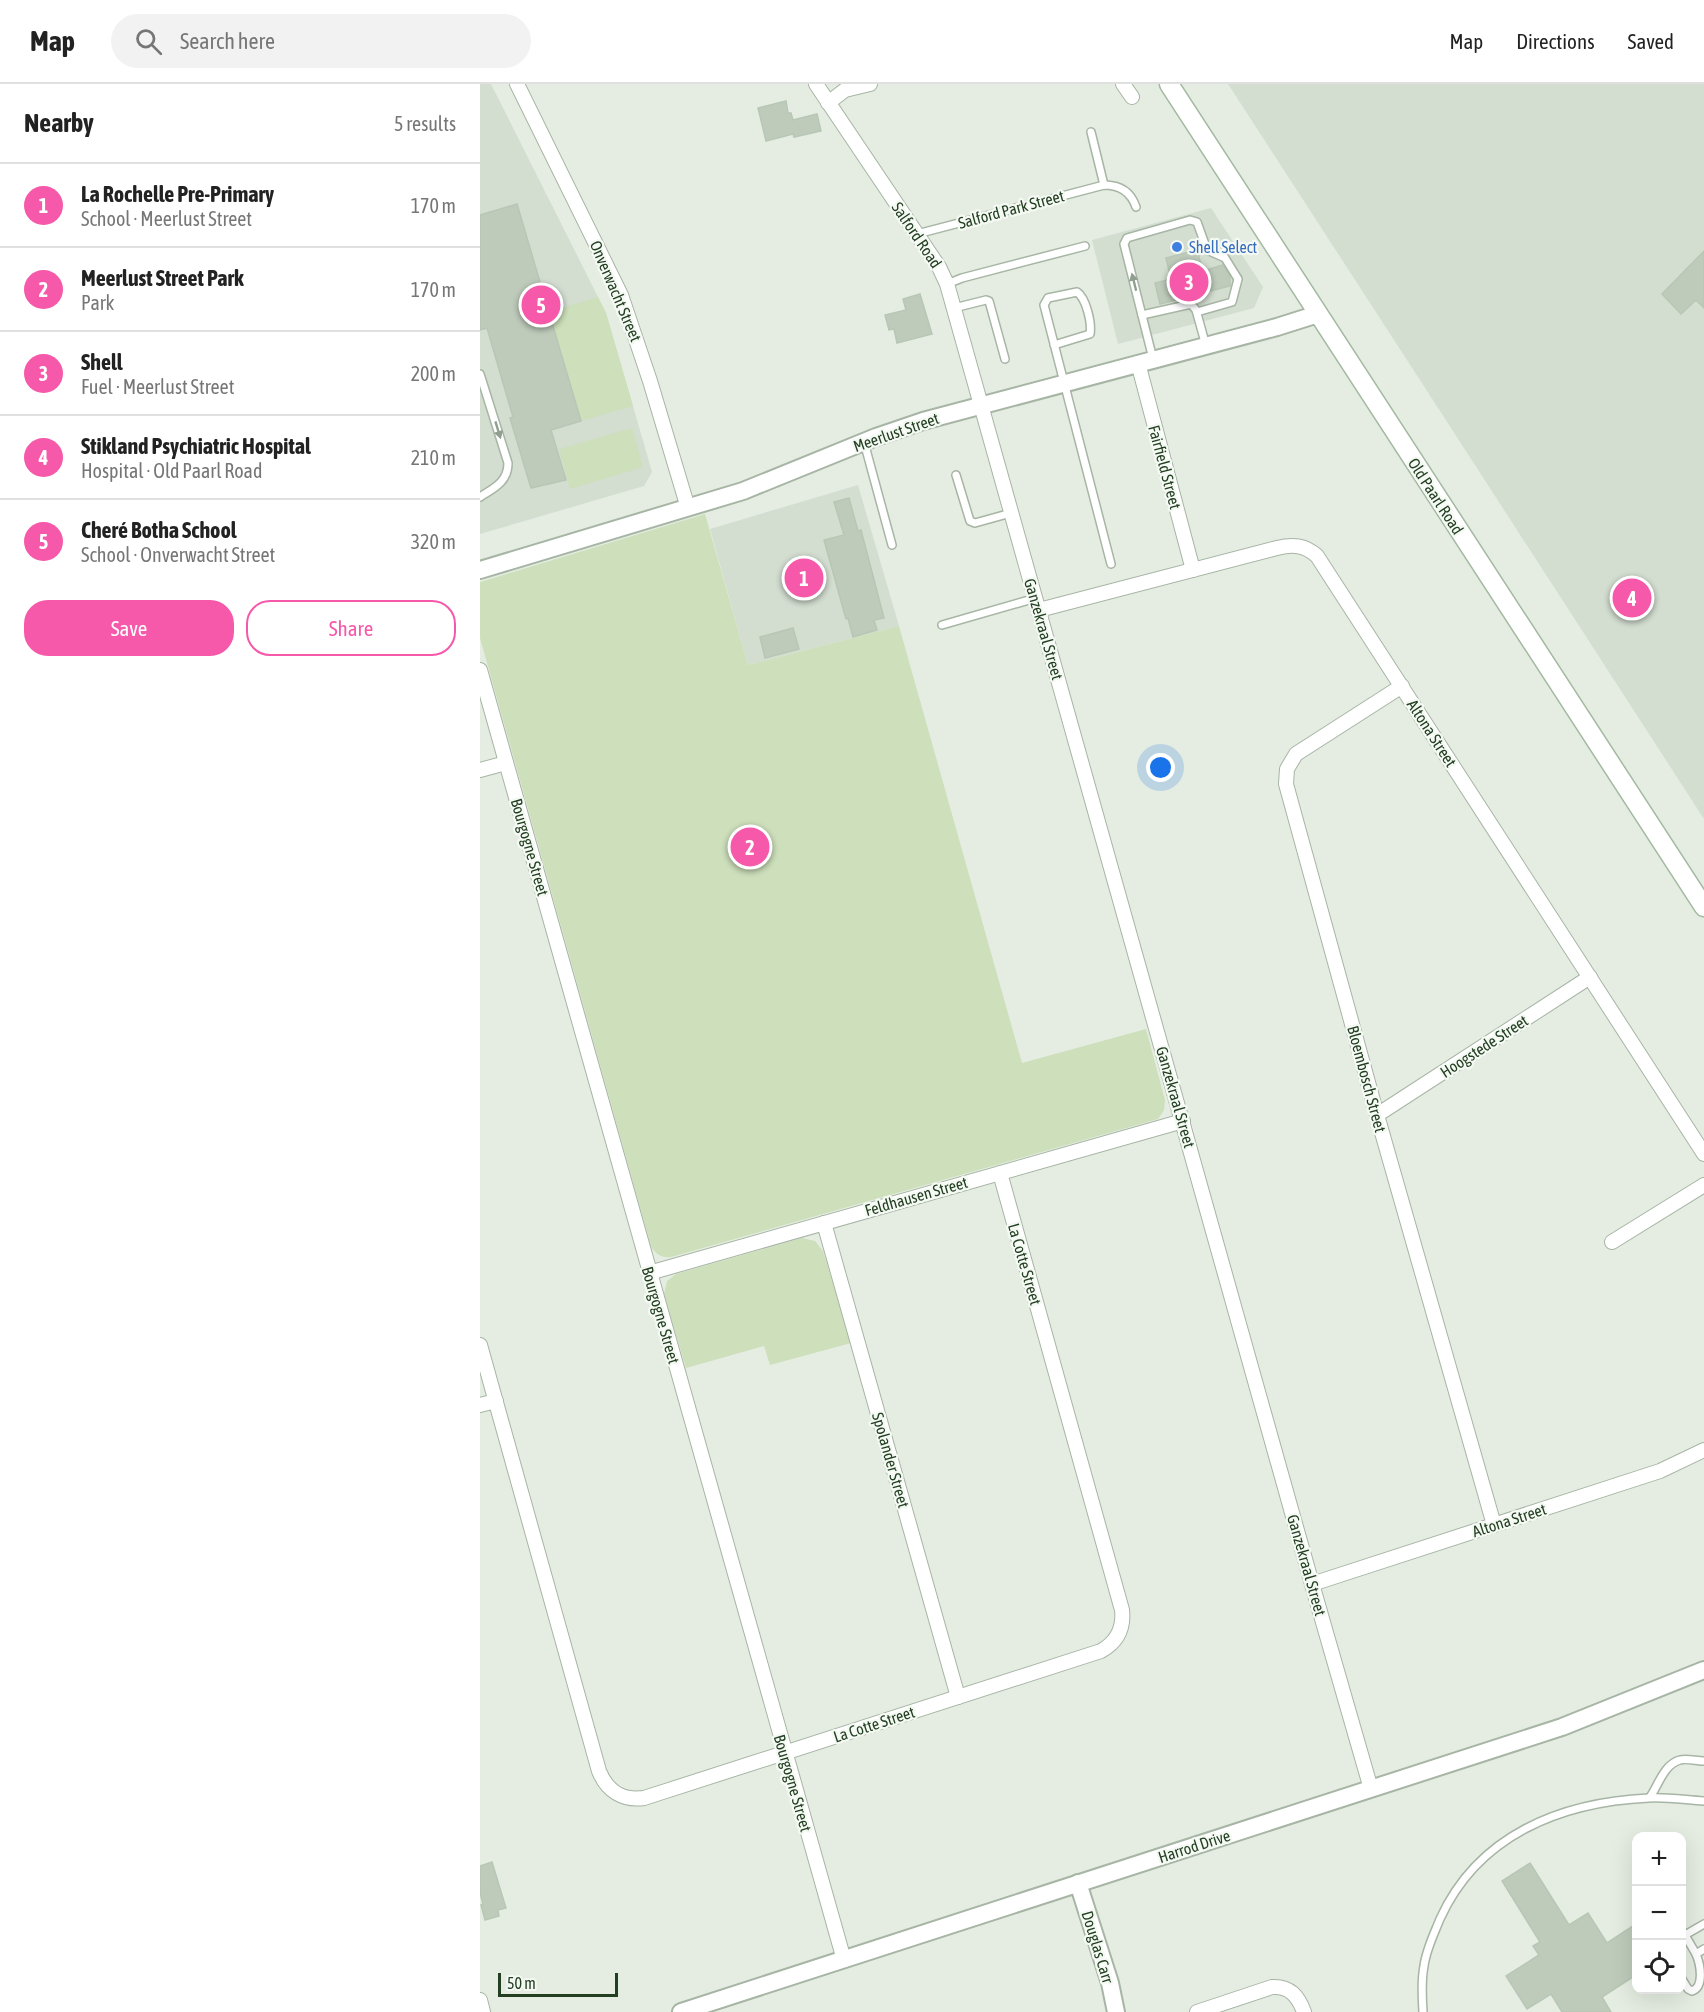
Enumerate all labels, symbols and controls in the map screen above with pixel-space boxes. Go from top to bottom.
search box [111,14,531,68]
text: Map [30,25,75,57]
icon: search [132,25,165,58]
text: Search here [180,28,275,54]
text: Map [1449,29,1483,53]
text: Directions [1516,29,1595,53]
text: Saved [1628,29,1674,53]
text: Nearby [24,108,94,138]
text: 5 results [394,112,456,135]
text: La Rochelle Pre-Primary [81,181,274,207]
street label: Salford Park Street [956,186,1066,232]
text: 1 [39,194,48,217]
text: 170 m [411,194,456,217]
street label: Salford Road [888,199,946,271]
text: School · Meerlust Street [81,207,252,230]
street label: Onverwacht Street [587,238,646,345]
place label: Shell Select [1189,238,1258,256]
marker: Shell Select [1170,240,1184,254]
pin: 3 [1170,260,1208,304]
text: Meerlust Street Park [81,265,244,291]
one-way arrow [1128,273,1138,292]
text: 2 [39,278,48,301]
text: 170 m [411,278,456,301]
pin: 5 [522,282,560,328]
text: Park [81,291,114,314]
text: Shell [81,349,123,375]
text: 3 [39,362,48,385]
text: 200 m [411,362,456,385]
text: Fuel · Meerlust Street [81,375,234,398]
street label: Meerlust Street [851,409,942,455]
one-way arrow [494,421,503,439]
street label: Fairfield Street [1145,423,1185,511]
text: Stikland Psychiatric Hospital [81,433,311,459]
text: 4 [39,446,48,469]
text: 210 m [411,446,456,469]
street label: Old Paarl Road [1405,454,1467,538]
text: Hospital · Old Paarl Road [81,459,262,482]
text: Cheré Botha School [81,517,237,543]
text: 5 [39,530,48,553]
text: 320 m [411,530,456,553]
text: School · Onverwacht Street [81,543,275,566]
pin: 1 [784,556,824,600]
street label: Ganzekraal Street [1021,576,1067,682]
pin: 4 [1612,576,1652,620]
button: Save [24,600,234,656]
button: Share [246,600,456,656]
street label: Altona Street [1404,696,1461,770]
your location [1146,753,1175,782]
street label: Bourgogne Street [507,796,553,898]
pin: 2 [730,824,770,870]
street label: Hoogstede Street [1437,1011,1532,1082]
street label: Bloembosch Street [1344,1024,1390,1135]
street label: Ganzekraal Street [1153,1044,1199,1150]
street label: Feldhausen Street [863,1173,970,1219]
street label: La Cotte Street [1005,1221,1045,1307]
street label: Bourgogne Street [638,1264,684,1366]
street label: Spolander Street [868,1410,913,1510]
street label: Altona Street [1470,1499,1549,1540]
street label: Ganzekraal Street [1284,1512,1330,1618]
street label: La Cotte Street [831,1702,917,1746]
street label: Bourgogne Street [770,1732,816,1834]
street label: Harrod Drive [1156,1826,1232,1866]
map controls [1632,1832,1686,1994]
button: + [1632,1832,1686,1886]
button: − [1632,1886,1686,1940]
street label: Douglas Carr [1078,1909,1118,1986]
button: locate [1632,1940,1686,1994]
scale bar [498,1970,618,1998]
text: 50 m [507,1974,536,1992]

